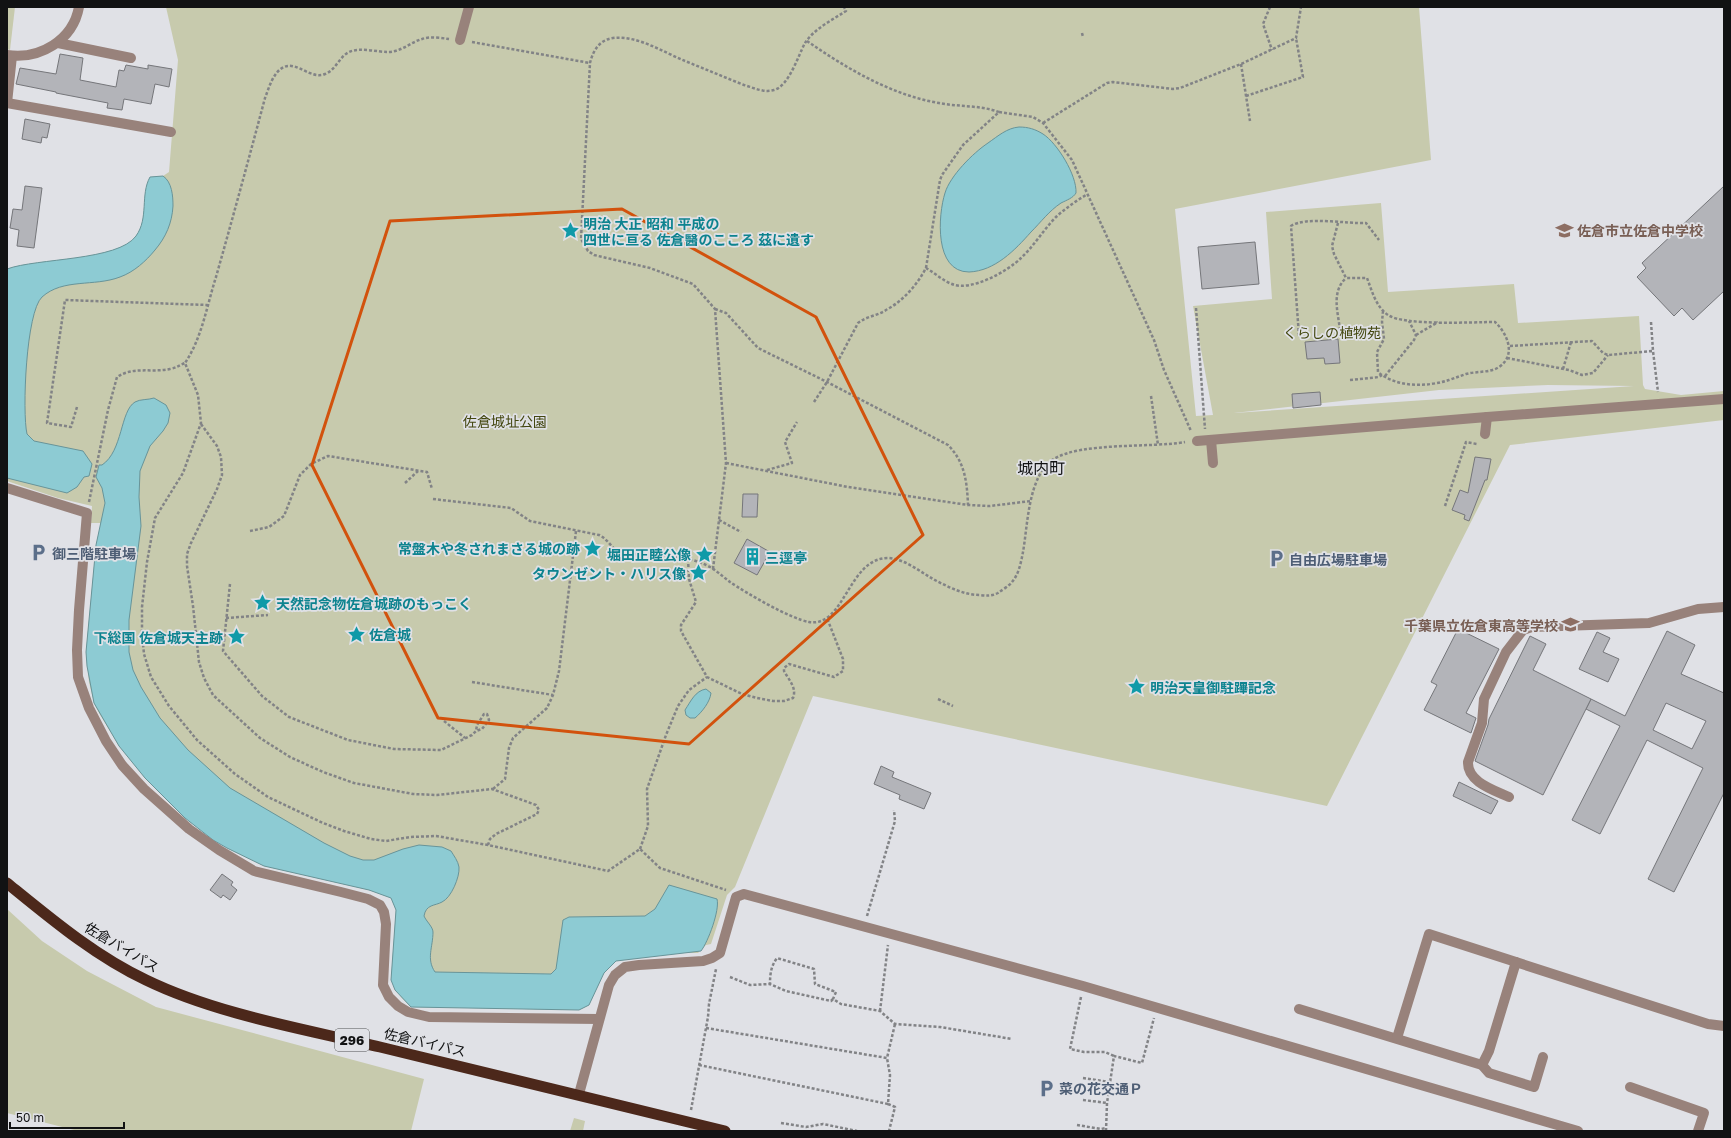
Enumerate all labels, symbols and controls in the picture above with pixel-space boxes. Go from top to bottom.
place label: 明治 大正 昭和 平成の 四世に亘る 佐倉醫のこころ 茲に遺す [583,215,814,248]
school or university icon: 佐倉市立佐倉中学校 [1554,220,1574,240]
place icon: 明治 大正 昭和 平成の 四世に亘る 佐倉醫のこころ 茲に遺す [560,221,580,241]
place label: 佐倉市立佐倉中学校 [1577,222,1703,239]
park label: くらしの植物苑 [1283,324,1381,341]
park label: 佐倉城址公園 [463,413,547,430]
district label: 城内町 [1017,458,1065,478]
place icon: 常盤木や冬されまさる城の跡 [583,538,603,558]
place label: 常盤木や冬されまさる城の跡 [398,540,580,557]
parking icon: 御三階駐車場 [29,543,49,563]
place icon: 堀田正睦公像 [694,544,714,564]
place label: 御三階駐車場 [52,545,136,562]
place label: 堀田正睦公像 [607,546,691,563]
building icon: 三逕亭 [742,547,762,567]
place label: 三逕亭 [765,549,807,566]
parking icon: 自由広場駐車場 [1266,549,1286,569]
place label: 自由広場駐車場 [1289,551,1387,568]
place icon: タウンゼント・ハリス像 [689,563,709,583]
place label: タウンゼント・ハリス像 [532,565,686,582]
place icon: 天然記念物佐倉城跡のもっこく [253,593,273,613]
place label: 天然記念物佐倉城跡のもっこく [276,595,472,612]
school or university icon: 千葉県立佐倉東高等学校 [1561,615,1581,635]
place label: 千葉県立佐倉東高等学校 [1404,617,1558,634]
place icon: 佐倉城 [346,624,366,644]
place label: 佐倉城 [369,626,411,643]
place icon: 下総国 佐倉城天主跡 [226,627,246,647]
place label: 下総国 佐倉城天主跡 [94,629,223,646]
place icon: 明治天皇御駐蹕記念 [1127,677,1147,697]
place label: 明治天皇御駐蹕記念 [1150,679,1276,696]
street label: 佐倉バイパス [82,918,162,976]
street label: 佐倉バイパス [382,1024,468,1060]
road number: 296 [335,1029,369,1051]
parking icon: 菜の花交通Ｐ [1036,1078,1056,1098]
place label: 菜の花交通Ｐ [1059,1080,1143,1097]
scale bar [10,1104,124,1130]
text: 50 m [16,1110,44,1125]

